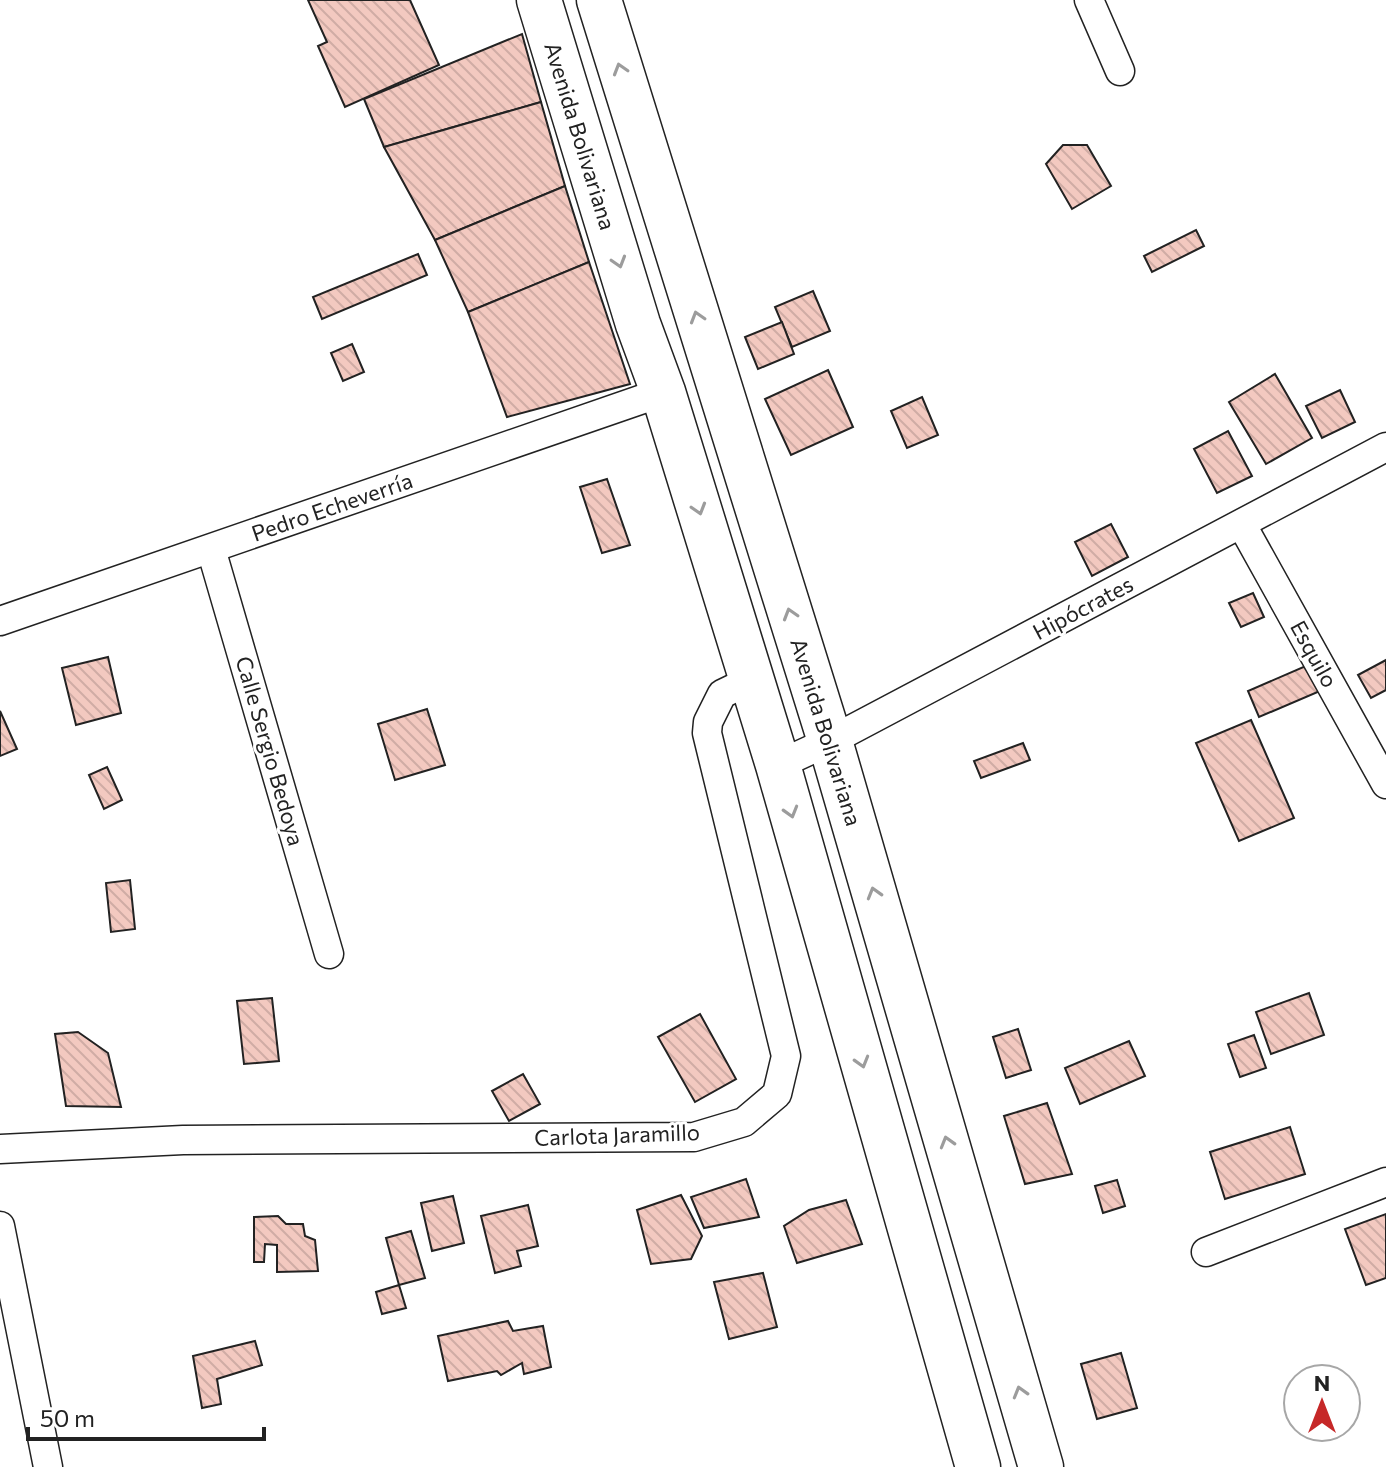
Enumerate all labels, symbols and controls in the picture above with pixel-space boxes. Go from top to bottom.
street label: Avenida Bolivariana [539,39,622,233]
one-way arrow [613,62,629,76]
one-way arrow [610,255,626,269]
one-way arrow [690,311,706,325]
street label: Pedro Echeverría [248,466,416,547]
one-way arrow [690,502,706,516]
street label: Hipócrates [1028,570,1138,645]
one-way arrow [783,607,799,621]
street label: Esquilo [1285,615,1344,692]
street label: Avenida Bolivariana [785,635,868,829]
street label: Calle Sergio Bedoya [231,653,310,849]
one-way arrow [782,804,798,818]
one-way arrow [867,886,883,900]
one-way arrow [853,1054,870,1068]
street label: Carlota Jaramillo [534,1118,700,1151]
one-way arrow [940,1136,956,1150]
north arrow [1282,1363,1362,1443]
text: N [1314,1369,1330,1396]
one-way arrow [1013,1386,1029,1399]
scale bar [28,1391,264,1441]
text: 50 m [40,1403,95,1432]

